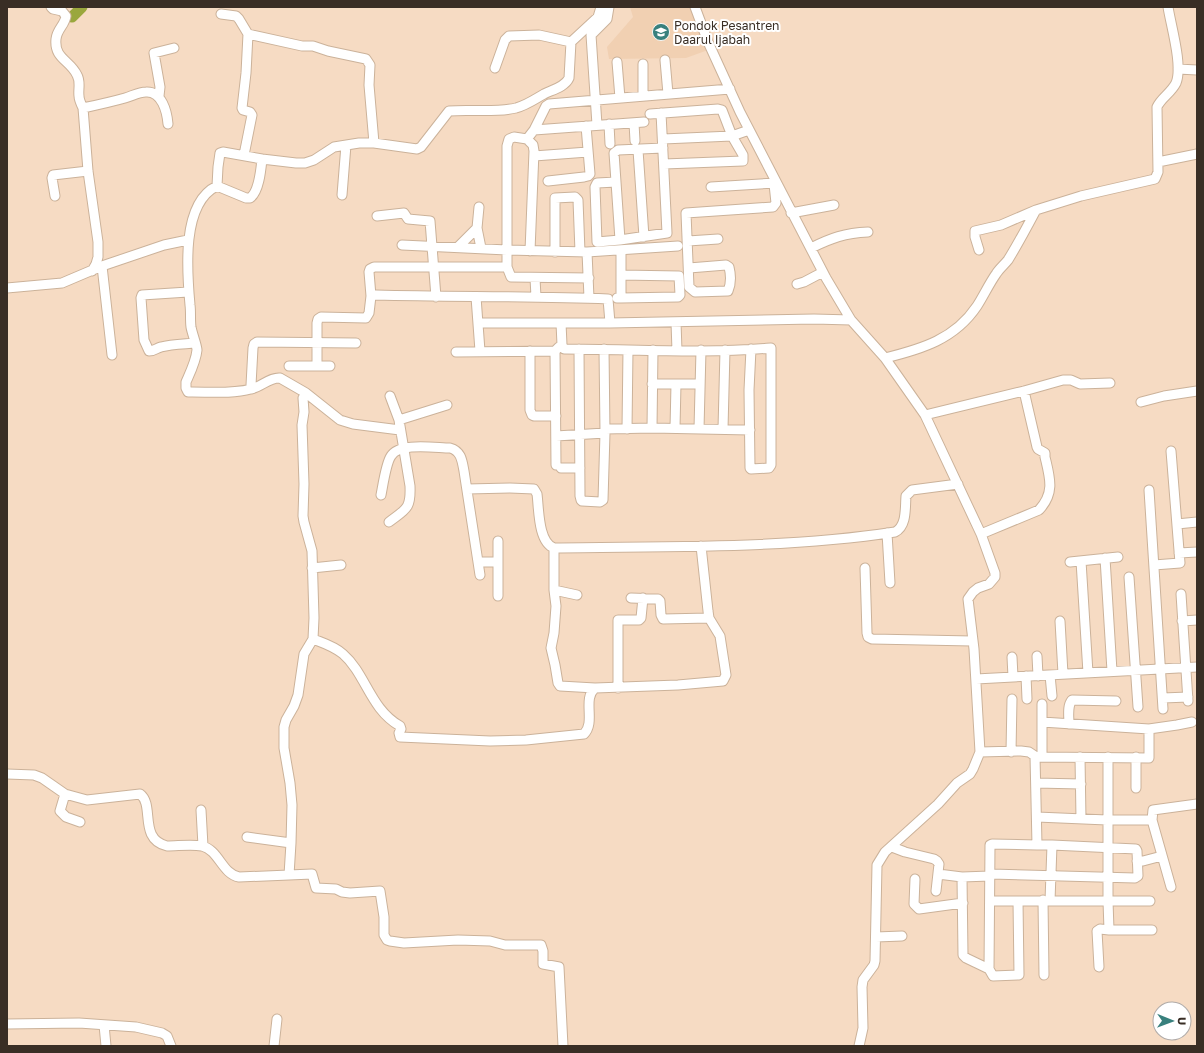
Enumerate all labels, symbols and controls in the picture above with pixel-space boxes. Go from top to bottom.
place label: Pondok Pesantren Daarul Ijabah [674,18,779,47]
school or university icon: Pondok Pesantren Daarul Ijabah [651,22,671,42]
north arrow [1152,1001,1192,1041]
text: U [1176,1017,1189,1025]

